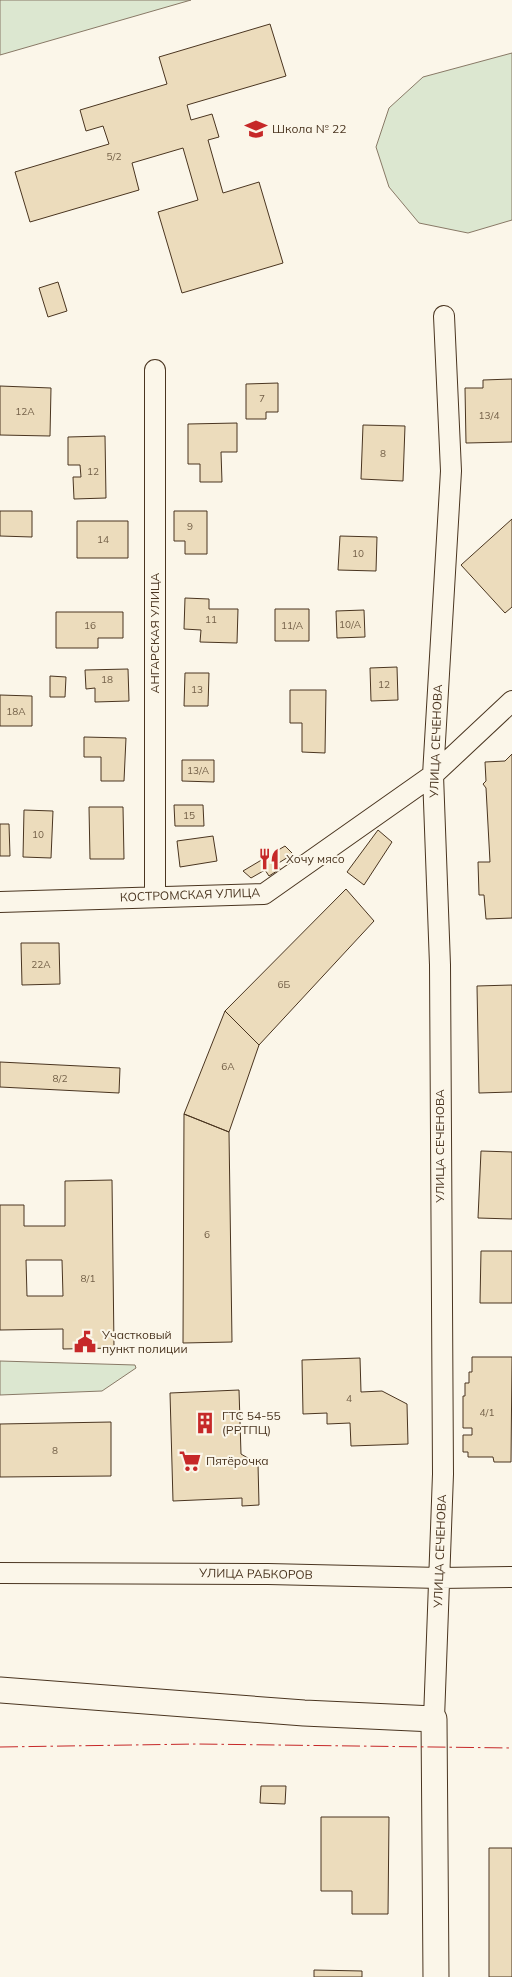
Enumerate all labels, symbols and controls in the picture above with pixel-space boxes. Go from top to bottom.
school or university icon: Школа № 22 [243,116,269,142]
place label: Школа № 22 [272,121,346,136]
house number: 5/2 [107,150,121,163]
house number: 7 [259,392,265,405]
house number: 12А [15,405,35,418]
house number: 13/4 [479,409,499,422]
house number: 8 [380,447,386,460]
house number: 12 [87,465,99,478]
house number: 9 [187,520,193,533]
house number: 14 [97,533,109,546]
house number: 10 [352,547,364,560]
street label: АНГАРСКАЯ УЛИЦА [147,572,162,693]
house number: 11 [205,613,217,626]
house number: 10/А [339,618,362,631]
house number: 16 [84,619,96,632]
house number: 11/А [281,619,304,632]
house number: 18 [101,673,113,686]
house number: 12 [378,678,390,691]
house number: 13 [191,683,203,696]
street label: УЛИЦА СЕЧЕНОВА [426,684,445,799]
house number: 18А [6,705,26,718]
house number: 13/А [187,764,210,777]
house number: 15 [183,809,195,822]
house number: 10 [32,828,44,841]
restaurant icon: Хочу мясо [256,846,282,872]
place label: Хочу мясо [286,851,345,866]
street label: КОСТРОМСКАЯ УЛИЦА [120,885,261,904]
house number: 22А [31,958,51,971]
house number: 6Б [278,978,291,991]
house number: 6А [221,1060,235,1073]
house number: 8/2 [53,1072,67,1085]
street label: УЛИЦА СЕЧЕНОВА [432,1089,447,1204]
house number: 6 [204,1228,210,1241]
house number: 8/1 [81,1272,95,1285]
place label: Участковый пункт полиции [101,1327,188,1356]
public building icon: Участковый пункт полиции [72,1329,98,1355]
house number: 4 [346,1392,352,1405]
house number: 4/1 [480,1406,494,1419]
place label: ГТС 54-55 (РРТПЦ) [222,1408,281,1437]
building icon: ГТС 54-55 (РРТПЦ) [192,1410,218,1436]
house number: 8 [52,1444,58,1457]
supermarket icon: Пятёрочка [177,1448,203,1474]
place label: Пятёрочка [206,1453,269,1468]
street label: УЛИЦА СЕЧЕНОВА [430,1494,449,1609]
street label: УЛИЦА РАБКОРОВ [198,1565,313,1582]

